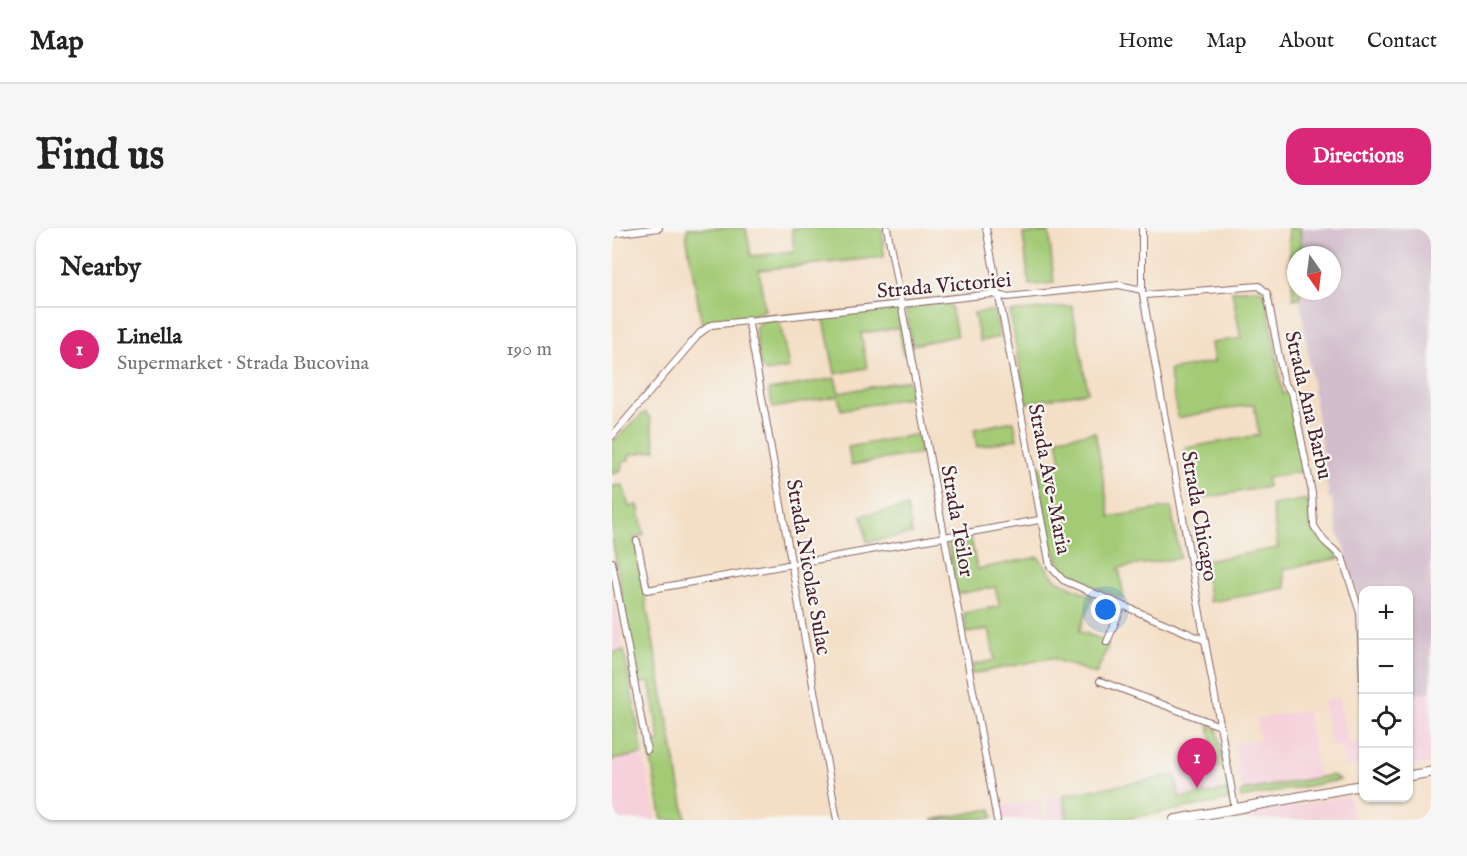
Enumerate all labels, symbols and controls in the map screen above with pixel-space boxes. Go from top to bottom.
text: Map [30,24,84,59]
text: Home [1118,28,1173,55]
text: Map [1206,28,1246,55]
text: About [1279,28,1334,55]
text: Contact [1367,28,1437,55]
button: Directions [1286,128,1431,185]
text: Find us [36,130,164,183]
north arrow [1287,246,1341,300]
text: Nearby [60,251,141,284]
street label: Strada Victoriei [876,267,1012,306]
text: Linella [117,323,182,351]
street label: Strada Ana Barbu [1277,329,1338,482]
text: 1 [76,337,83,362]
text: 190 m [506,337,552,362]
text: Supermarket · Strada Bucovina [117,351,369,376]
street label: Strada Ave-Maria [1021,402,1077,558]
street label: Strada Chicago [1174,449,1223,584]
street label: Strada Teilor [933,463,980,580]
street label: Strada Nicolae Sulac [779,477,836,657]
map controls [1359,586,1413,802]
button: + [1359,586,1413,640]
your location [1091,595,1120,624]
button: − [1359,640,1413,694]
button: locate [1359,694,1413,748]
pin: 1 [1178,738,1216,788]
button: layers [1359,748,1413,802]

